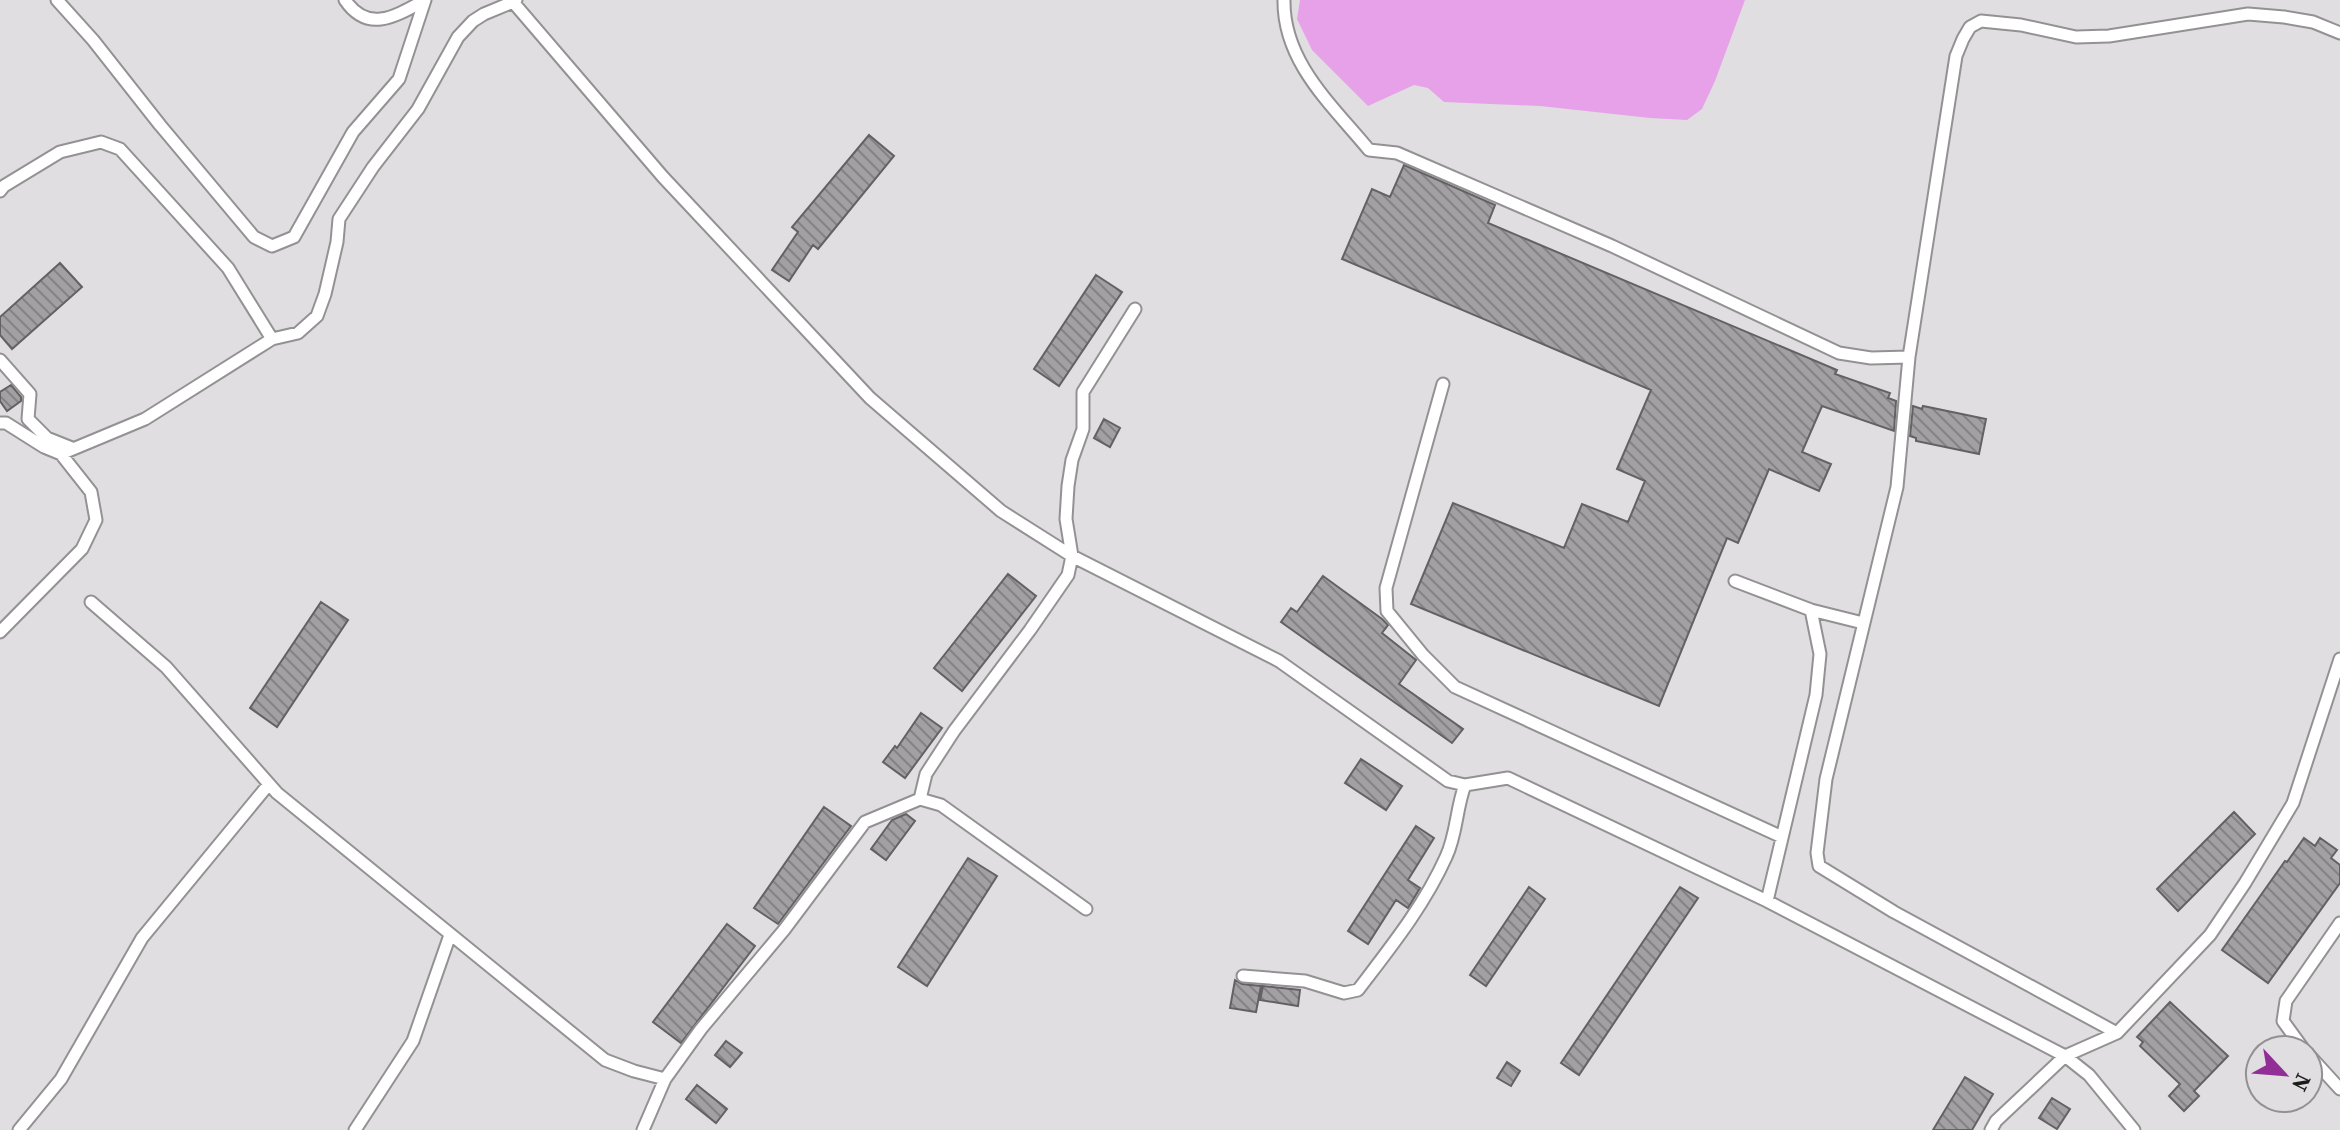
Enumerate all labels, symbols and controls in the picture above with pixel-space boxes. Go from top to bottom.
north arrow [2244,1034,2324,1114]
text: N [2285,1069,2319,1097]

